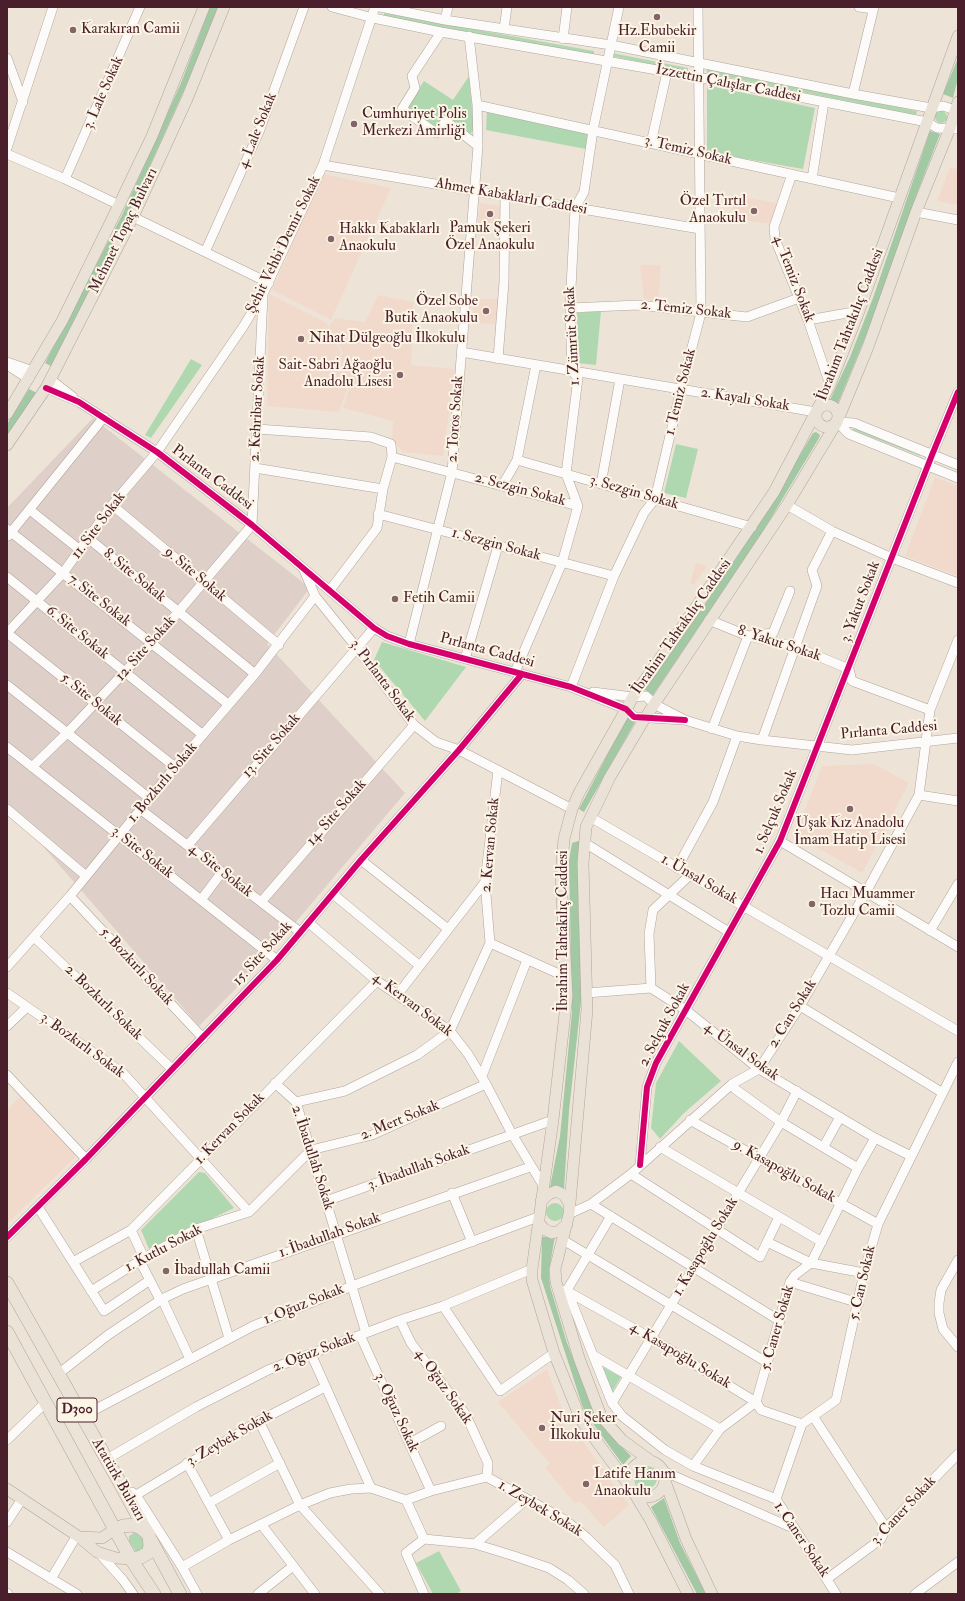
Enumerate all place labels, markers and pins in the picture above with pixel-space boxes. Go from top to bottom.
marker: Hz.Ebubekir Camii [652,12,662,22]
place label: Karakıran Camii [81,21,180,39]
place label: Hz.Ebubekir Camii [618,23,696,58]
marker: Karakıran Camii [68,25,78,35]
place label: Cumhuriyet Polis Merkezi Amirliği [362,106,467,141]
marker: Cumhuriyet Polis Merkezi Amirliği [349,119,359,129]
place label: Özel Tırtıl Anaokulu [680,193,746,228]
marker: Özel Tırtıl Anaokulu [749,206,759,216]
marker: Pamuk Şekeri Özel Anaokulu [485,209,495,219]
place label: Pamuk Şekeri Özel Anaokulu [445,220,535,255]
place label: Hakkı Kabaklarlı Anaokulu [339,221,440,256]
marker: Hakkı Kabaklarlı Anaokulu [326,234,336,244]
place label: Özel Sobe Butik Anaokulu [384,293,478,328]
marker: Özel Sobe Butik Anaokulu [481,306,491,316]
place label: Nihat Dülgeoğlu İlkokulu [309,330,466,348]
marker: Nihat Dülgeoğlu İlkokulu [296,334,306,344]
place label: Sait-Sabri Ağaoğlu Anadolu Lisesi [279,357,392,392]
marker: Sait-Sabri Ağaoğlu Anadolu Lisesi [395,370,405,380]
place label: Fetih Camii [403,590,475,608]
marker: Fetih Camii [390,594,400,604]
marker: Uşak Kız Anadolu İmam Hatip Lisesi [845,804,855,814]
place label: Uşak Kız Anadolu İmam Hatip Lisesi [794,815,906,850]
place label: Hacı Muammer Tozlu Camii [820,886,915,921]
marker: Hacı Muammer Tozlu Camii [807,899,817,909]
place label: İbadullah Camii [174,1262,270,1280]
marker: İbadullah Camii [161,1266,171,1276]
place label: Nuri Şeker İlkokulu [550,1410,617,1445]
marker: Nuri Şeker İlkokulu [537,1423,547,1433]
place label: Latife Hanım Anaokulu [594,1466,676,1501]
marker: Latife Hanım Anaokulu [581,1479,591,1489]

